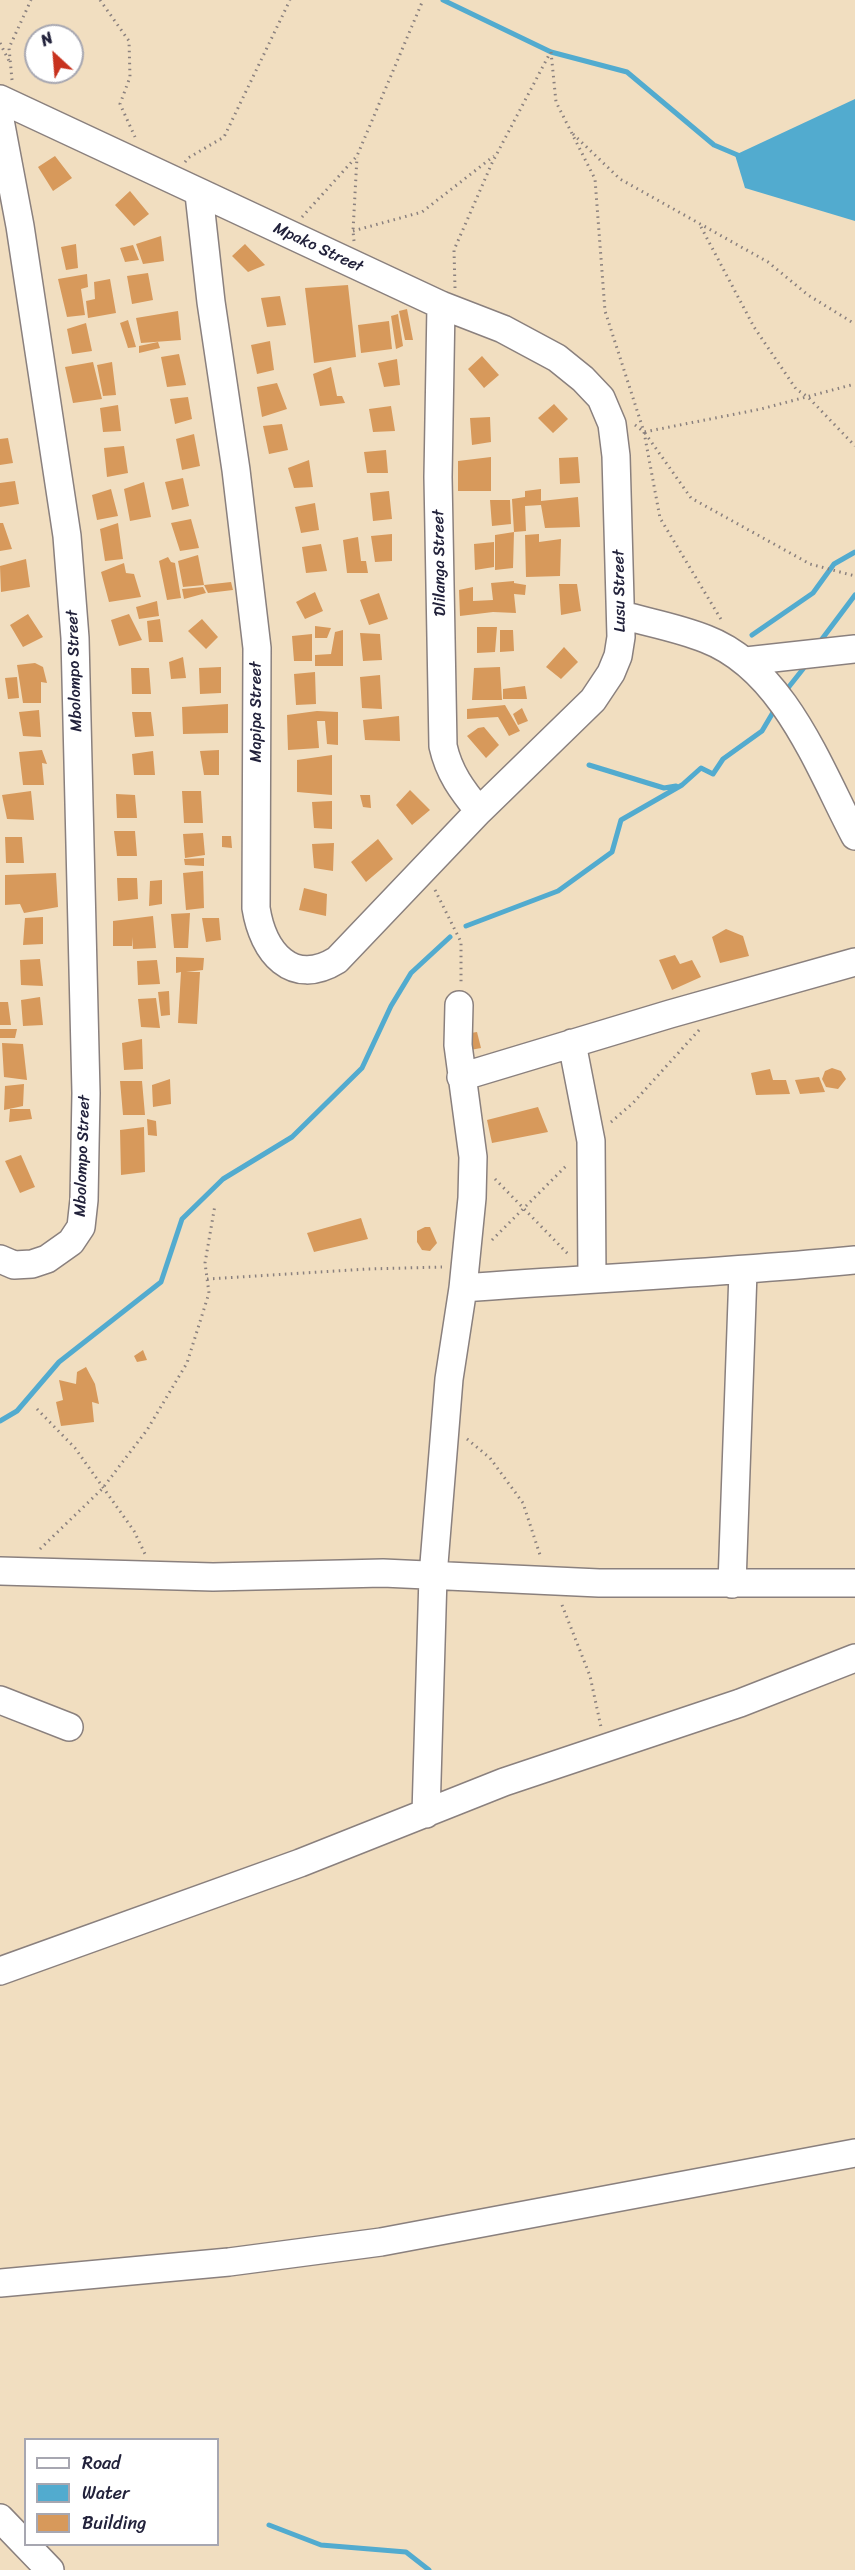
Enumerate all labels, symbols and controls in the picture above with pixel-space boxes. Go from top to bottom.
north arrow [24,24,84,84]
text: N [35,24,58,55]
street label: Mpako Street [270,219,366,277]
street label: Dlilanga Street [429,510,451,616]
street label: Lusu Street [610,550,630,632]
street label: Mbolompo Street [63,610,87,732]
street label: Mapipa Street [247,661,267,763]
street label: Mbolompo Street [71,1095,95,1217]
legend [24,2438,219,2546]
text: Road [82,2447,121,2479]
text: Water [82,2477,129,2509]
text: Building [82,2507,146,2539]

